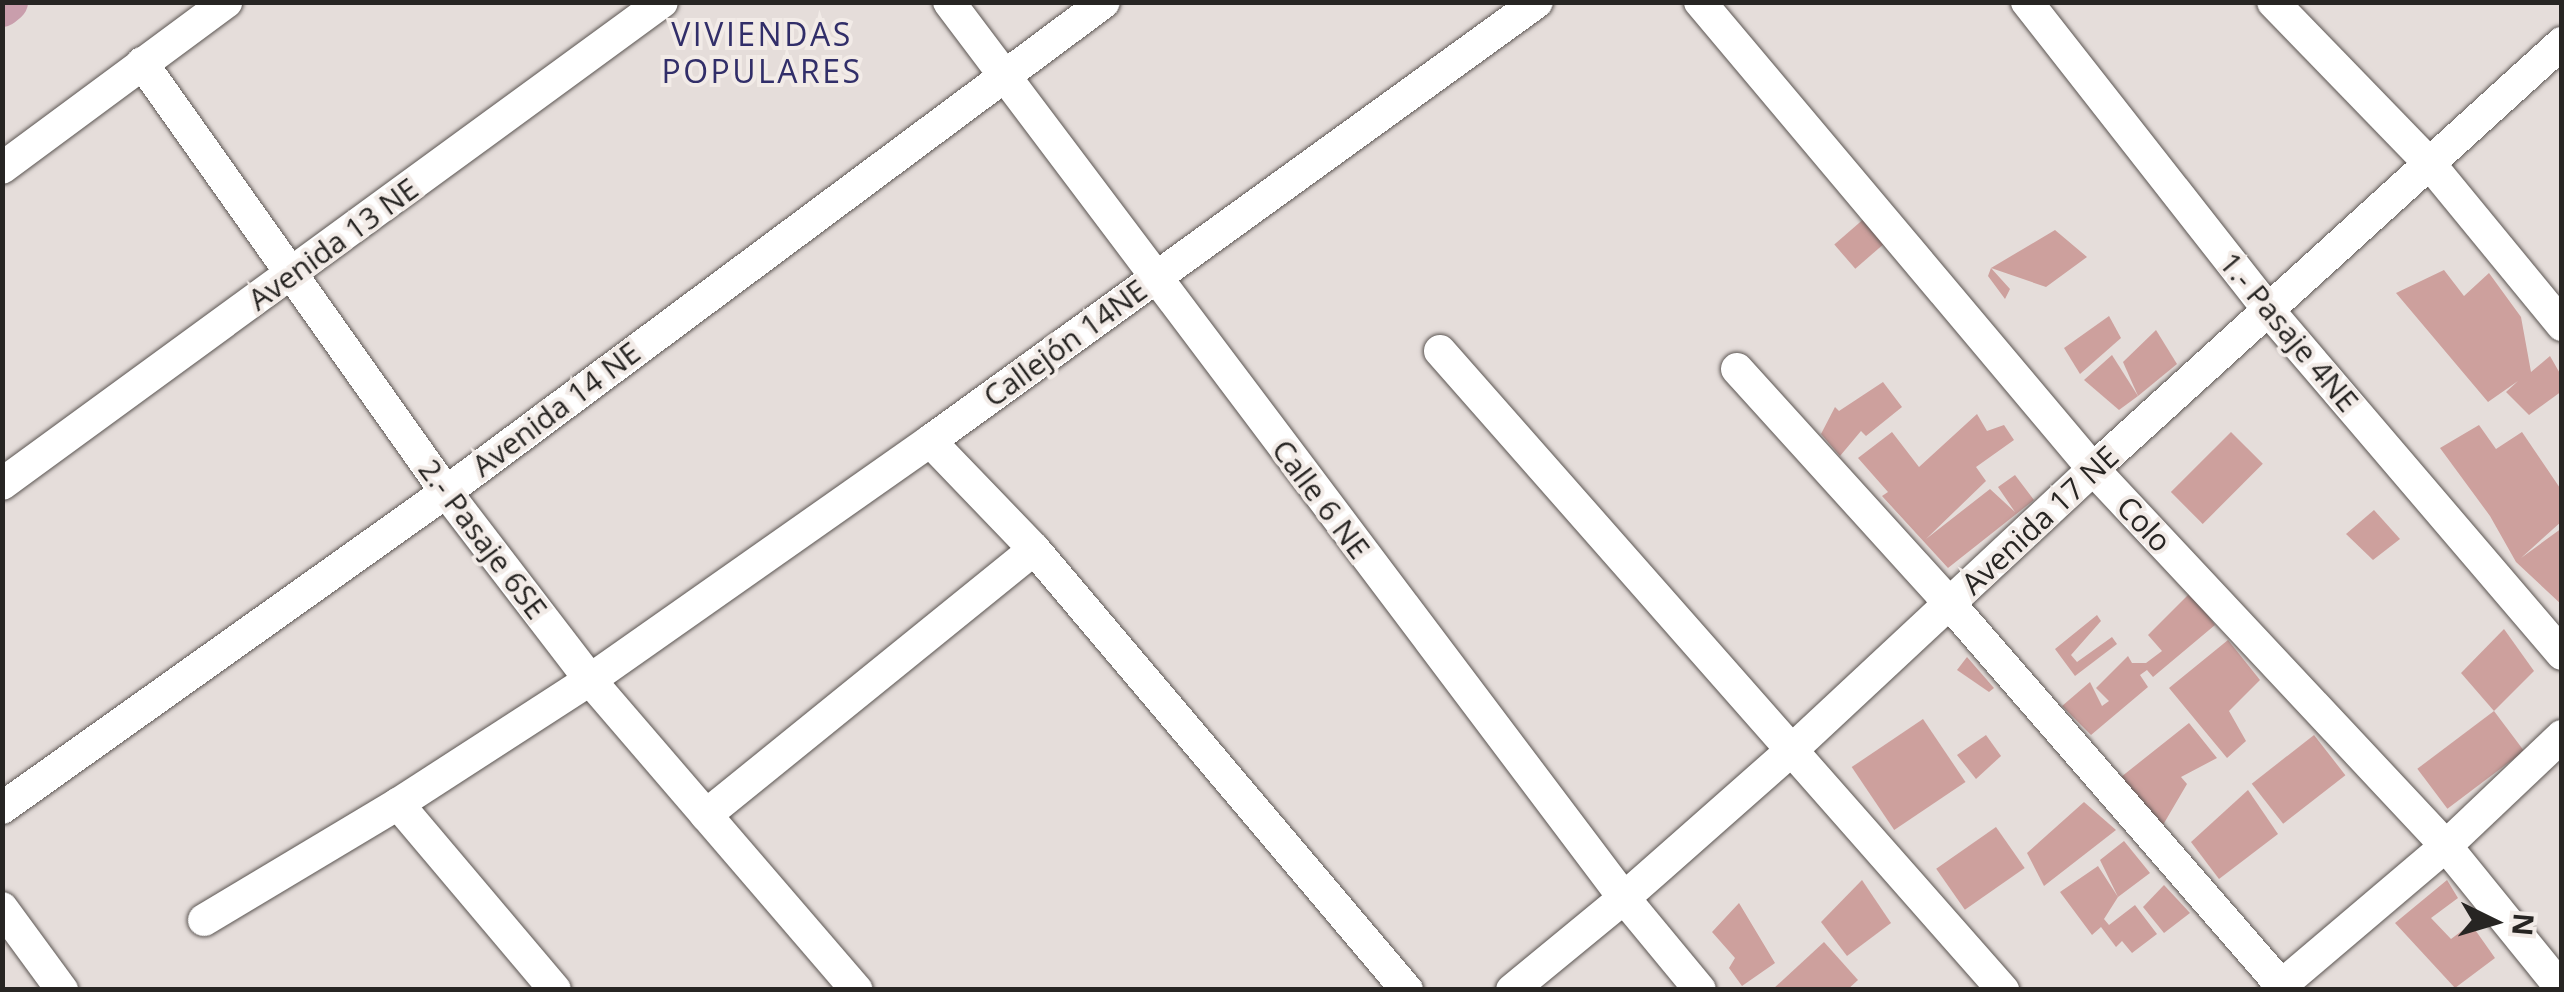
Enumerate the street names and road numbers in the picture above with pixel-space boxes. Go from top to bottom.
street label: Avenida 13 NE [241,170,425,318]
street label: 1.- Pasaje 4NE [2212,245,2366,419]
street label: Callejón 14NE [976,272,1154,414]
street label: Avenida 14 NE [465,334,647,484]
street label: Calle 6 NE [1265,432,1377,566]
street label: Avenida 17 NE [1954,438,2126,602]
street label: 2.- Pasaje 6SE [411,452,555,626]
street label: Colo [2110,489,2178,559]

